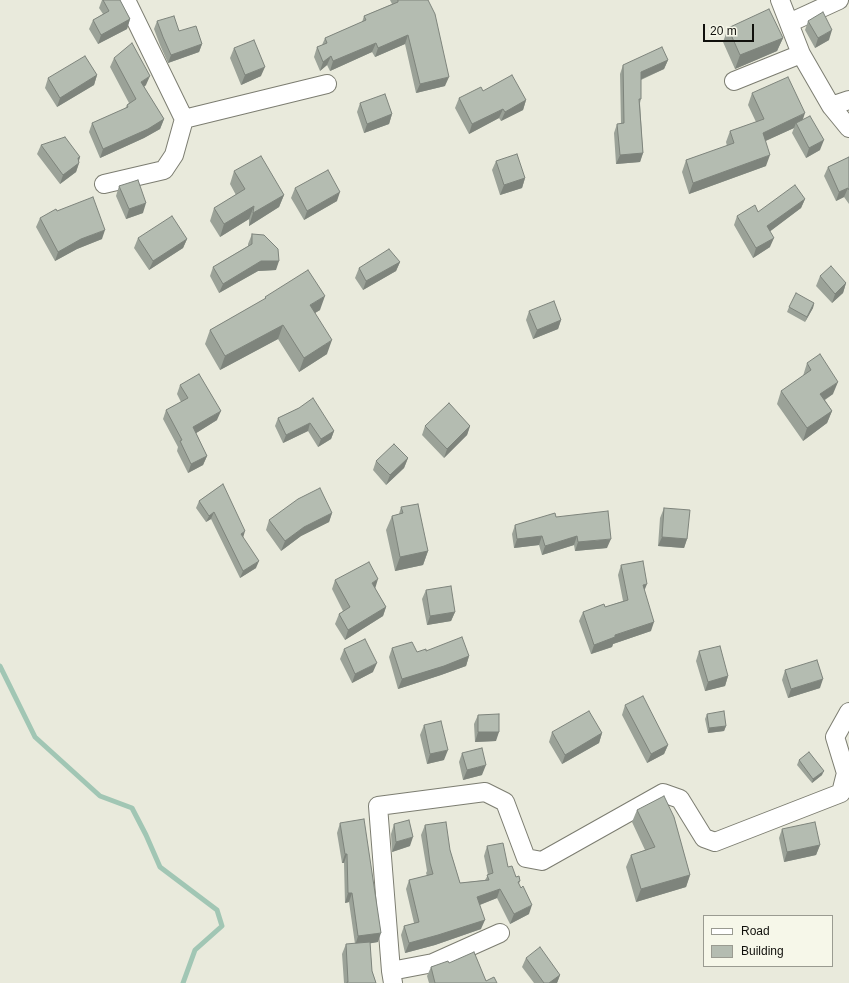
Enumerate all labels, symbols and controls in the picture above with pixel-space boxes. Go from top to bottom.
scale bar [705,16,756,42]
text: 20 m [710,24,737,38]
legend [703,915,833,967]
text: Road [741,924,770,938]
text: Building [741,944,784,958]

